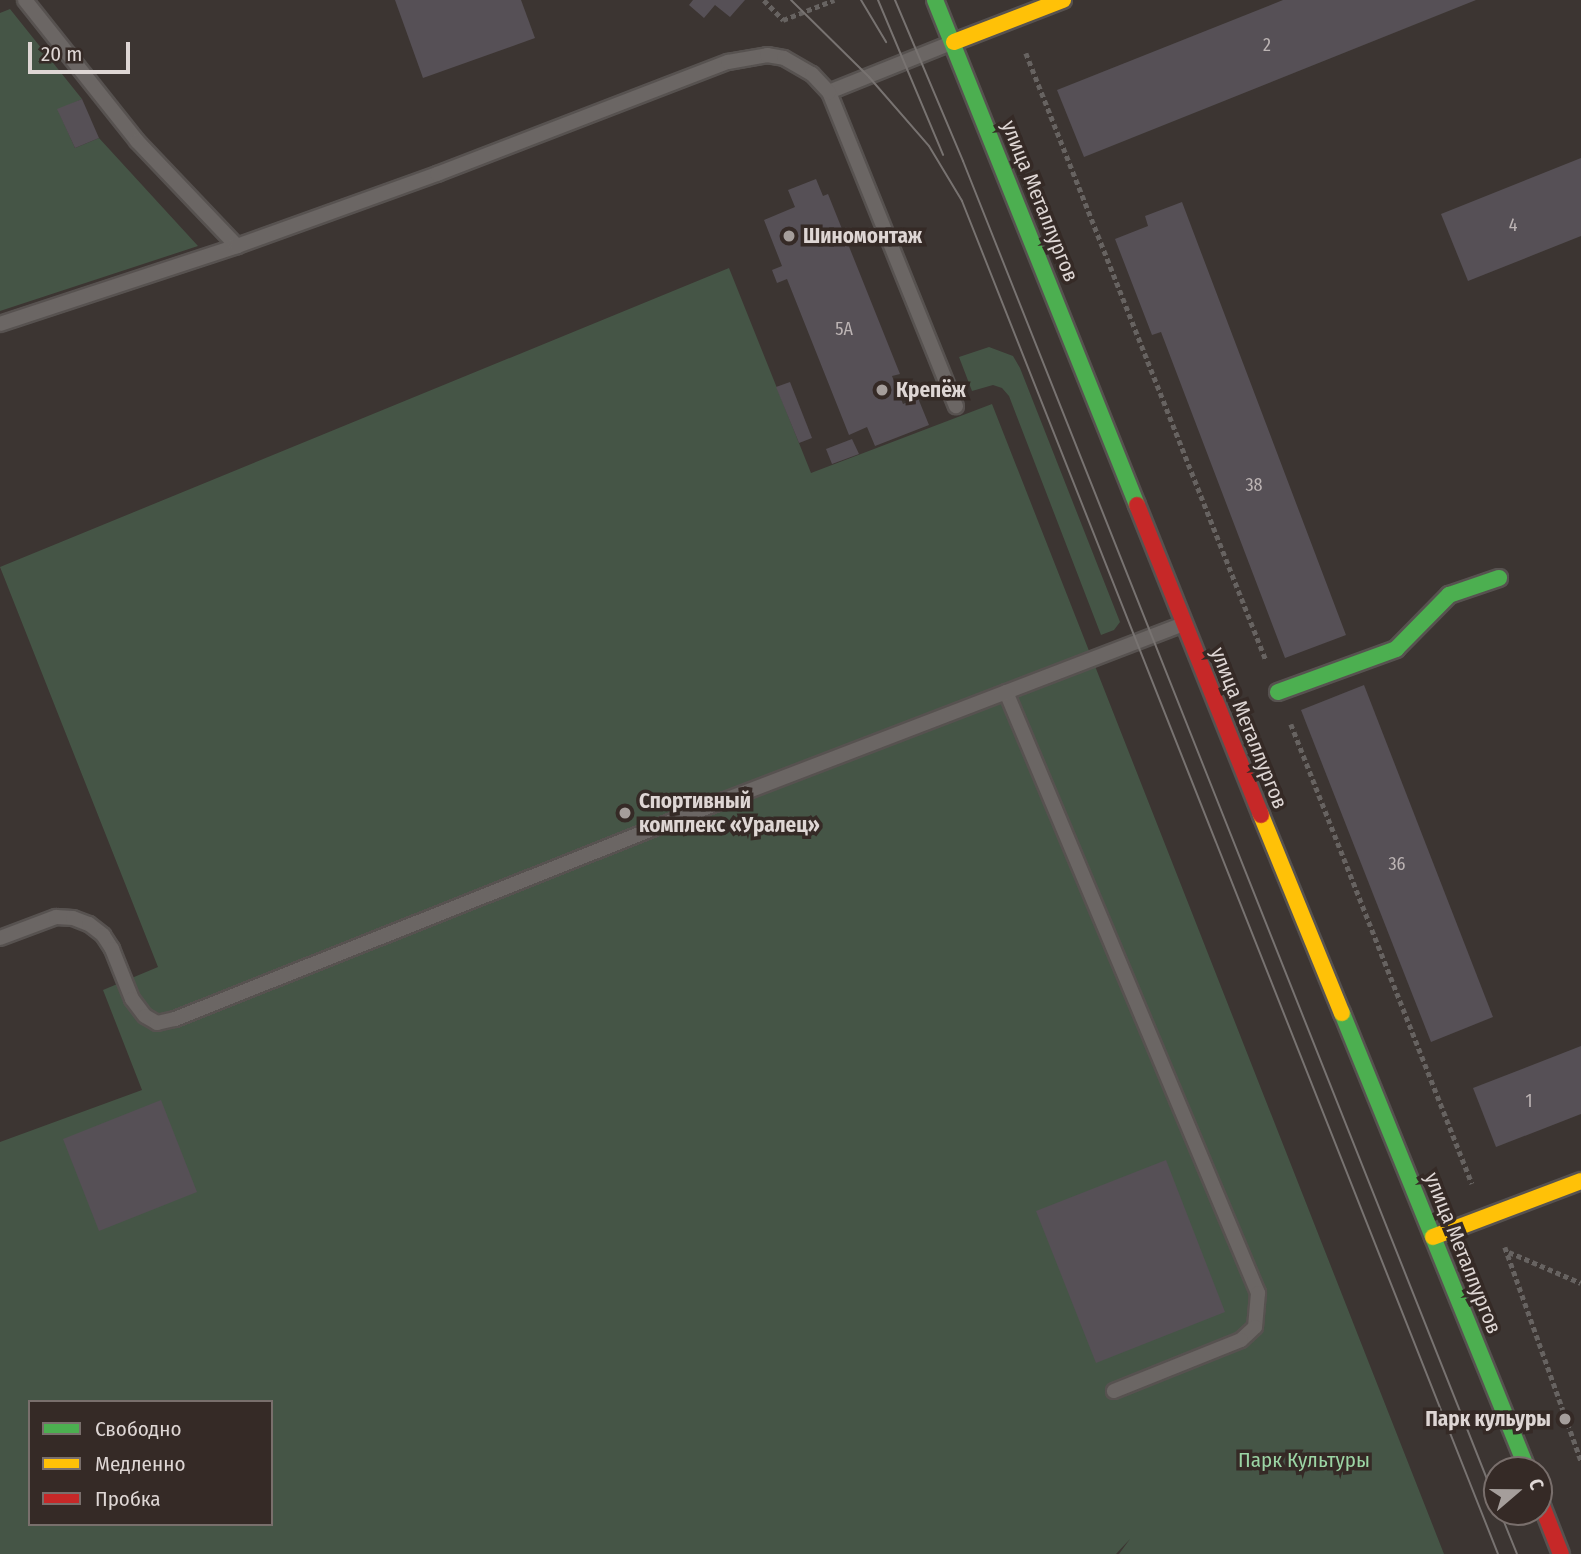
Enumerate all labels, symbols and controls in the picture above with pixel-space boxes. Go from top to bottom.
scale bar [32,28,133,72]
house number: 2 [1263,34,1271,56]
text: 20 m [41,41,82,67]
street label: улица Металлургов [996,117,1084,285]
house number: 4 [1509,214,1517,236]
place label: Шиномонтаж [803,223,922,249]
marker: Шиномонтаж [781,228,797,244]
house number: 5А [835,318,853,340]
place label: Крепёж [896,377,966,403]
marker: Крепёж [874,382,890,398]
house number: 38 [1245,474,1263,496]
street label: улица Металлургов [1205,644,1293,812]
place label: Спортивный комплекс «Уралец» [639,788,820,838]
marker: Спортивный комплекс «Уралец» [617,805,633,821]
house number: 36 [1388,853,1406,875]
house number: 1 [1525,1090,1533,1112]
street label: улица Металлургов [1419,1169,1507,1337]
legend [28,1400,273,1526]
place label: Парк кульуры [1425,1406,1551,1432]
marker: Парк кульуры [1557,1411,1573,1427]
text: Свободно [95,1416,181,1442]
park label: Парк Культуры [1238,1447,1370,1473]
text: Медленно [95,1451,185,1477]
north arrow [1483,1456,1553,1526]
text: С [1524,1476,1549,1493]
text: Пробка [95,1486,161,1512]

